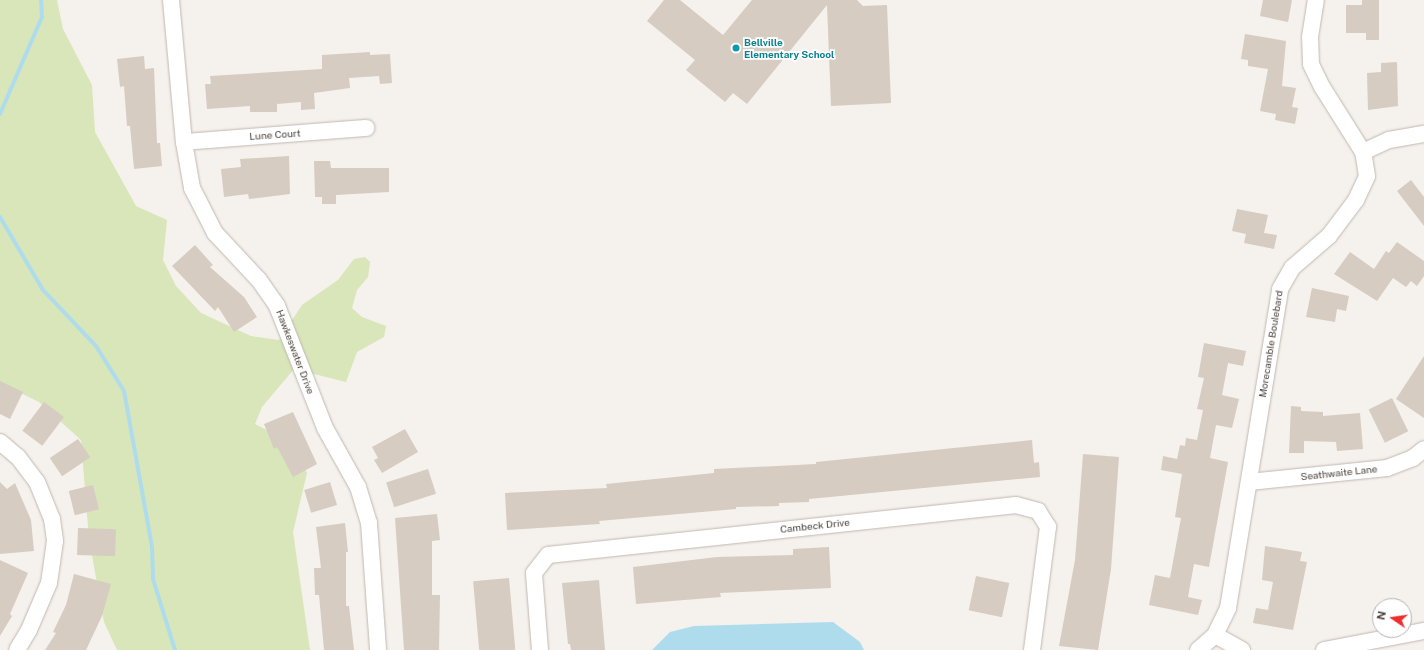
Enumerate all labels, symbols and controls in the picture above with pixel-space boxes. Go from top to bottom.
place label: Bellville Elementary School [744,36,834,60]
marker: Bellville Elementary School [731,43,741,53]
street label: Lune Court [249,127,301,143]
street label: Morecamble Boulebard [1257,290,1285,398]
street label: Hawkeswater Drive [273,308,317,396]
street label: Seathwaite Lane [1300,463,1378,483]
street label: Cambeck Drive [780,516,850,536]
north arrow [1372,598,1412,638]
text: N [1374,610,1388,621]

